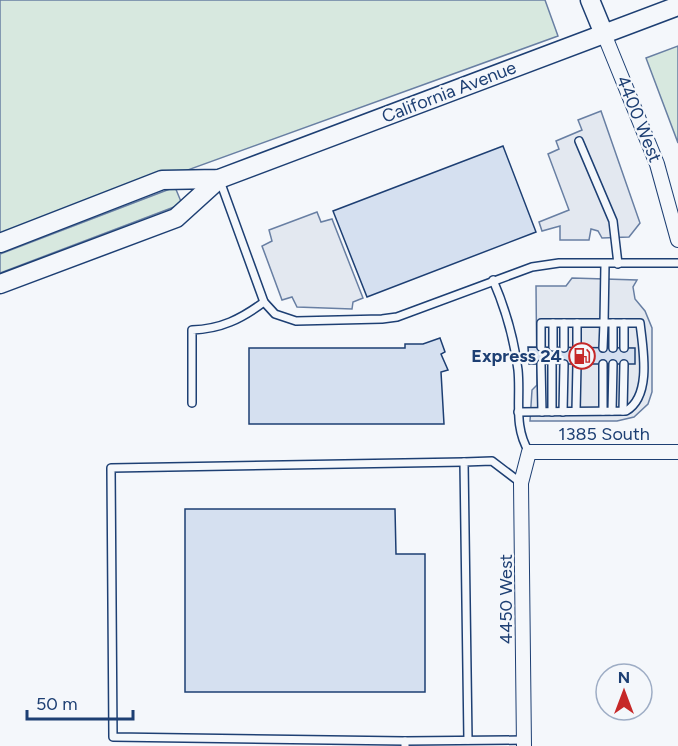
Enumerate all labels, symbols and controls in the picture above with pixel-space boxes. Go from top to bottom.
street label: California Avenue [379,56,519,128]
street label: 4400 West [612,72,666,166]
fuel station icon: Express 24 [567,341,597,371]
place label: Express 24 [471,345,562,367]
street label: 1385 South [558,423,650,445]
street label: 4450 West [495,554,517,644]
north arrow [594,662,654,722]
text: N [618,668,630,687]
scale bar [27,683,134,721]
text: 50 m [36,693,78,715]

